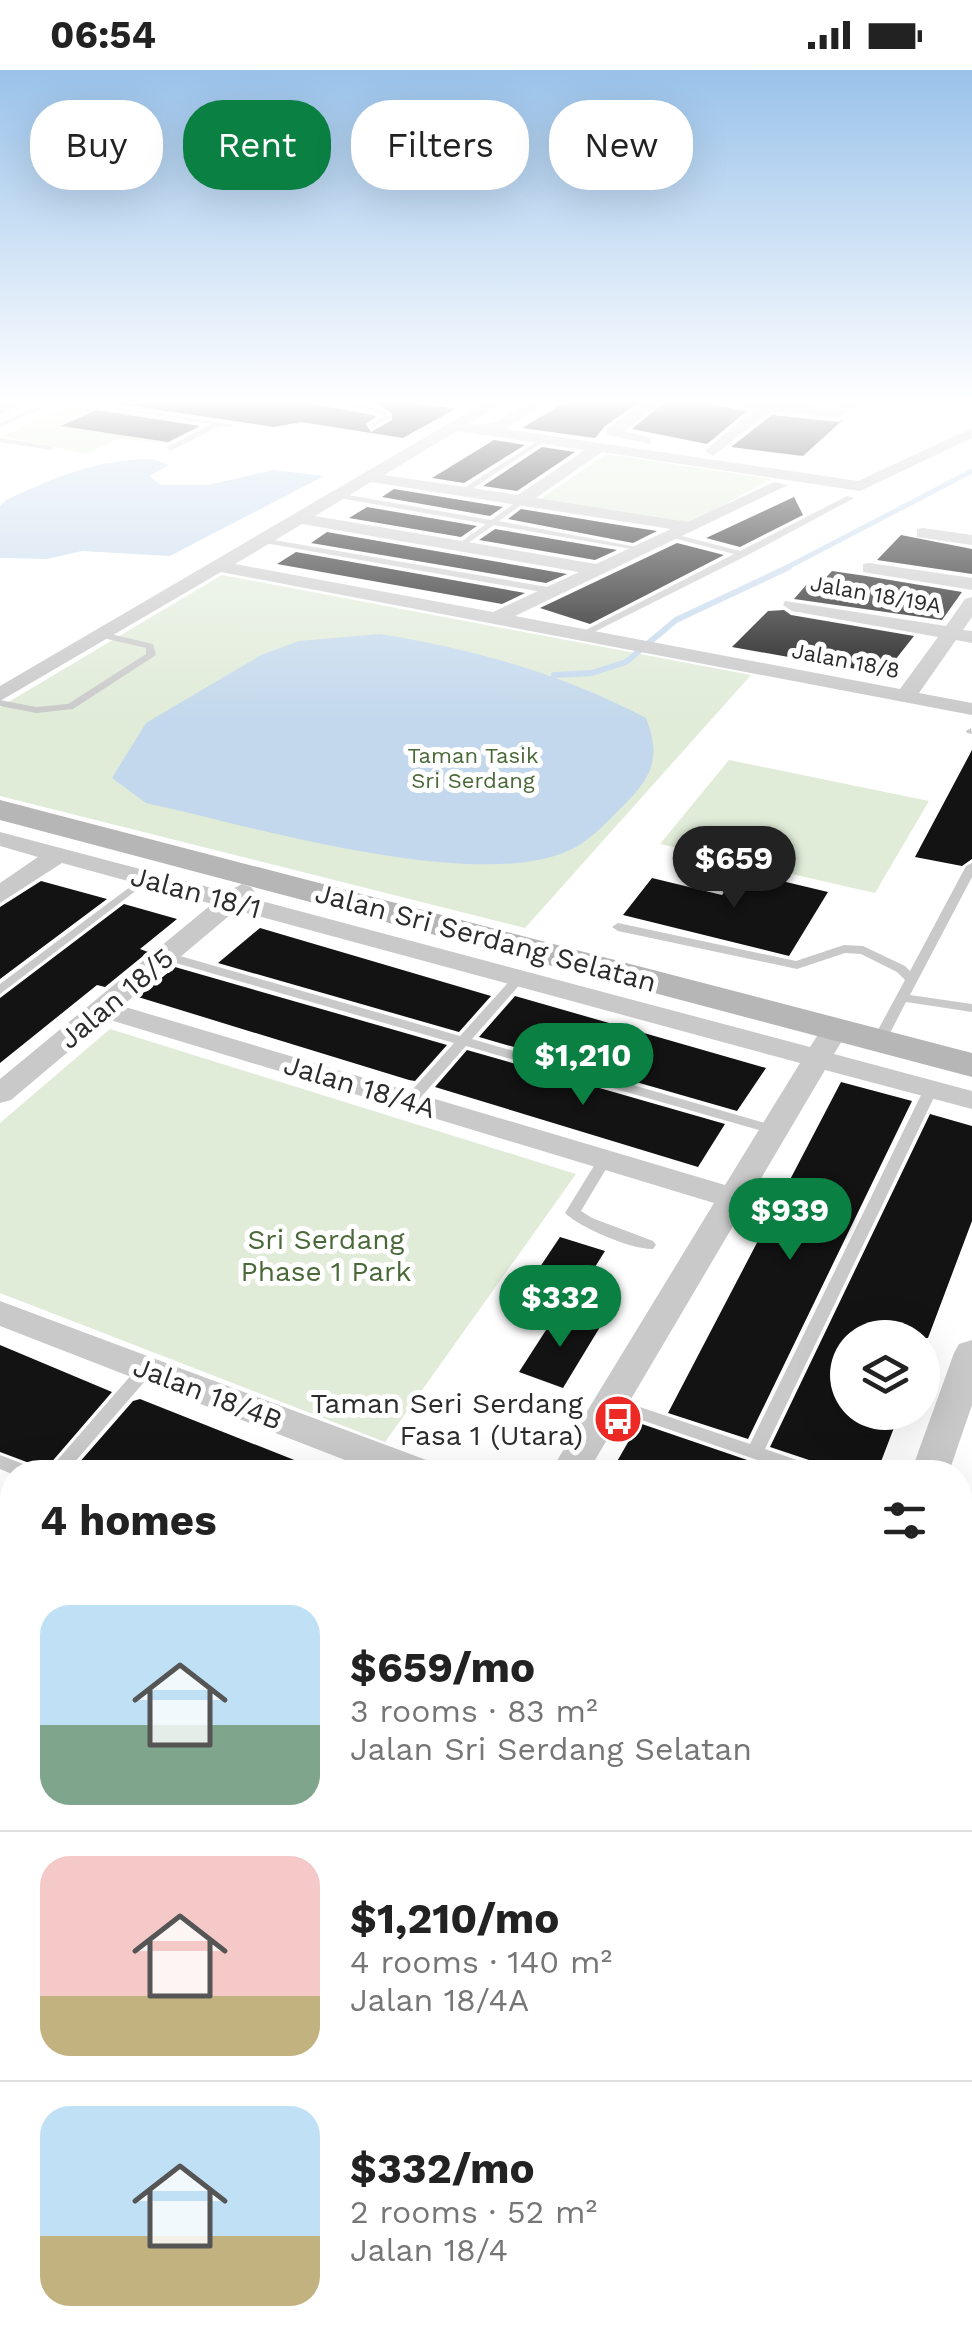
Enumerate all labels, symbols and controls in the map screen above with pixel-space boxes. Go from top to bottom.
text: 06:54 [50,13,156,57]
chip: Buy [30,100,163,190]
chip: Rent [183,100,331,190]
chip: Filters [351,100,529,190]
chip: New [549,100,693,190]
street label: Jalan 18/19A [808,571,943,618]
street label: Jalan 18/8 [790,638,902,683]
park label: Taman Tasik Sri Serdang [408,743,538,793]
pin: $659 [675,826,793,911]
text: $659 [695,839,773,877]
street label: Jalan 18/1 [127,859,265,926]
street label: Jalan Sri Serdang Selatan [312,876,660,999]
street label: Jalan 18/5 [53,941,180,1056]
pin: $1,210 [502,1023,664,1108]
text: $1,210 [534,1036,632,1074]
street label: Jalan 18/4A [280,1048,440,1125]
pin: $939 [731,1178,849,1263]
text: $939 [751,1191,829,1229]
park label: Sri Serdang Phase 1 Park [241,1223,412,1288]
pin: $332 [501,1265,619,1350]
text: $332 [521,1278,599,1316]
map controls [830,1320,940,1430]
button: layers [830,1320,940,1430]
street label: Jalan 18/4B [129,1350,287,1437]
place label: Taman Seri Serdang Fasa 1 (Utara) [310,1387,583,1452]
bus stop icon: Taman Seri Serdang Fasa 1 (Utara) [592,1393,644,1445]
icon: filters [877,1493,932,1548]
text: 4 homes [40,1496,217,1545]
text: $659/mo [350,1643,535,1692]
icon: home [120,1645,240,1765]
text: 3 rooms · 83 m² [350,1692,598,1730]
text: Jalan Sri Serdang Selatan [350,1730,752,1768]
text: $1,210/mo [350,1894,559,1943]
icon: home [120,1896,240,2016]
text: 4 rooms · 140 m² [350,1943,612,1981]
text: Jalan 18/4A [350,1981,529,2019]
text: $332/mo [350,2144,535,2193]
icon: home [120,2146,240,2266]
text: 2 rooms · 52 m² [350,2193,597,2231]
text: Jalan 18/4 [350,2231,508,2269]

